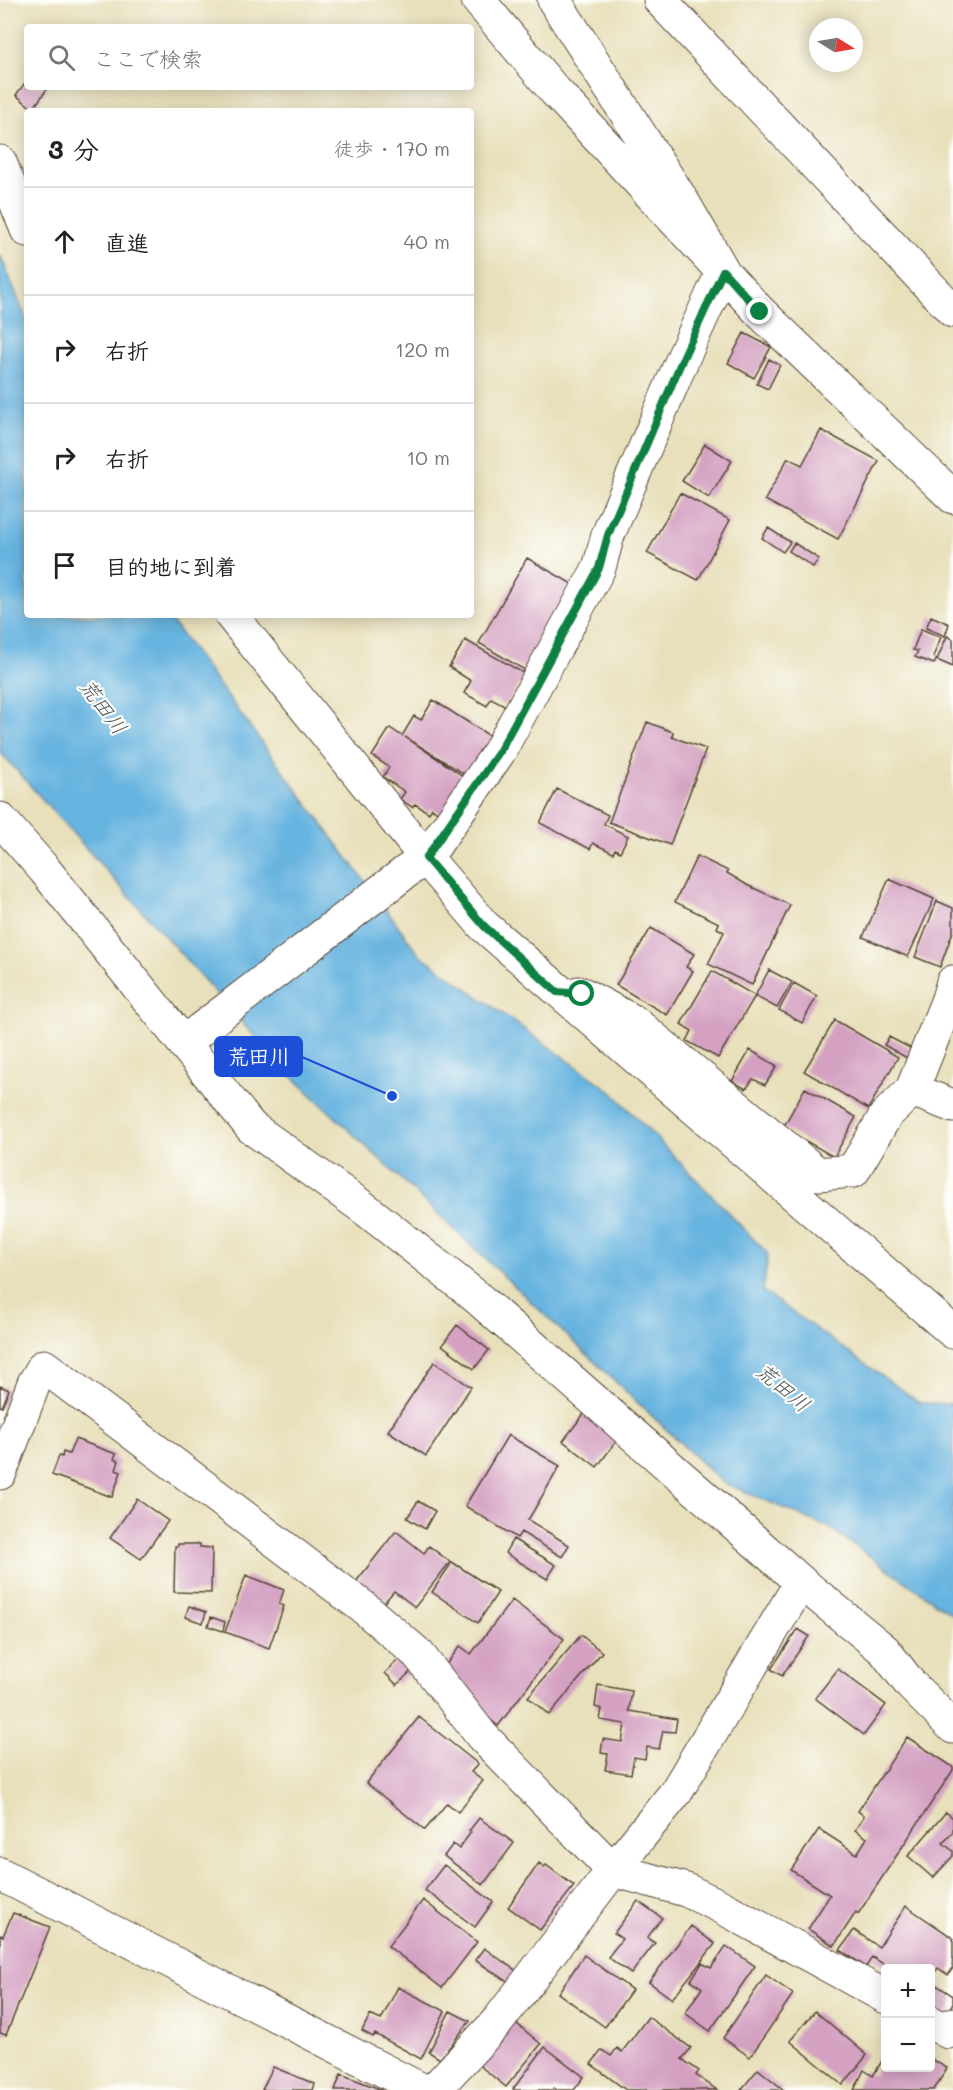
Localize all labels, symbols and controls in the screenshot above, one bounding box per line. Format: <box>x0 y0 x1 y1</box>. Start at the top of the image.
north arrow <box>809 18 863 72</box>
search box <box>24 24 474 90</box>
icon: search <box>45 41 78 74</box>
text: ここで検索 <box>93 44 203 73</box>
text: 3 分 <box>48 132 99 166</box>
text: 徒歩 · 170 m <box>334 135 450 161</box>
icon: ahead <box>48 225 81 258</box>
text: 直進 <box>105 228 149 257</box>
text: 40 m <box>404 228 450 254</box>
route end <box>746 298 772 324</box>
icon: right <box>48 333 81 366</box>
text: 右折 <box>105 336 149 365</box>
text: 120 m <box>395 336 450 362</box>
icon: right <box>48 441 81 474</box>
text: 右折 <box>105 444 149 473</box>
text: 10 m <box>406 444 450 470</box>
icon: arrive <box>48 549 81 582</box>
text: 目的地に到着 <box>105 552 237 581</box>
water label: 荒田川 <box>74 673 134 739</box>
route start <box>568 980 594 1006</box>
callout: 荒田川 <box>215 1037 302 1076</box>
text: 荒田川 <box>228 1042 291 1069</box>
water label: 荒田川 <box>751 1356 817 1417</box>
map controls <box>881 1964 935 2072</box>
button: + <box>881 1964 935 2018</box>
button: − <box>881 2018 935 2072</box>

